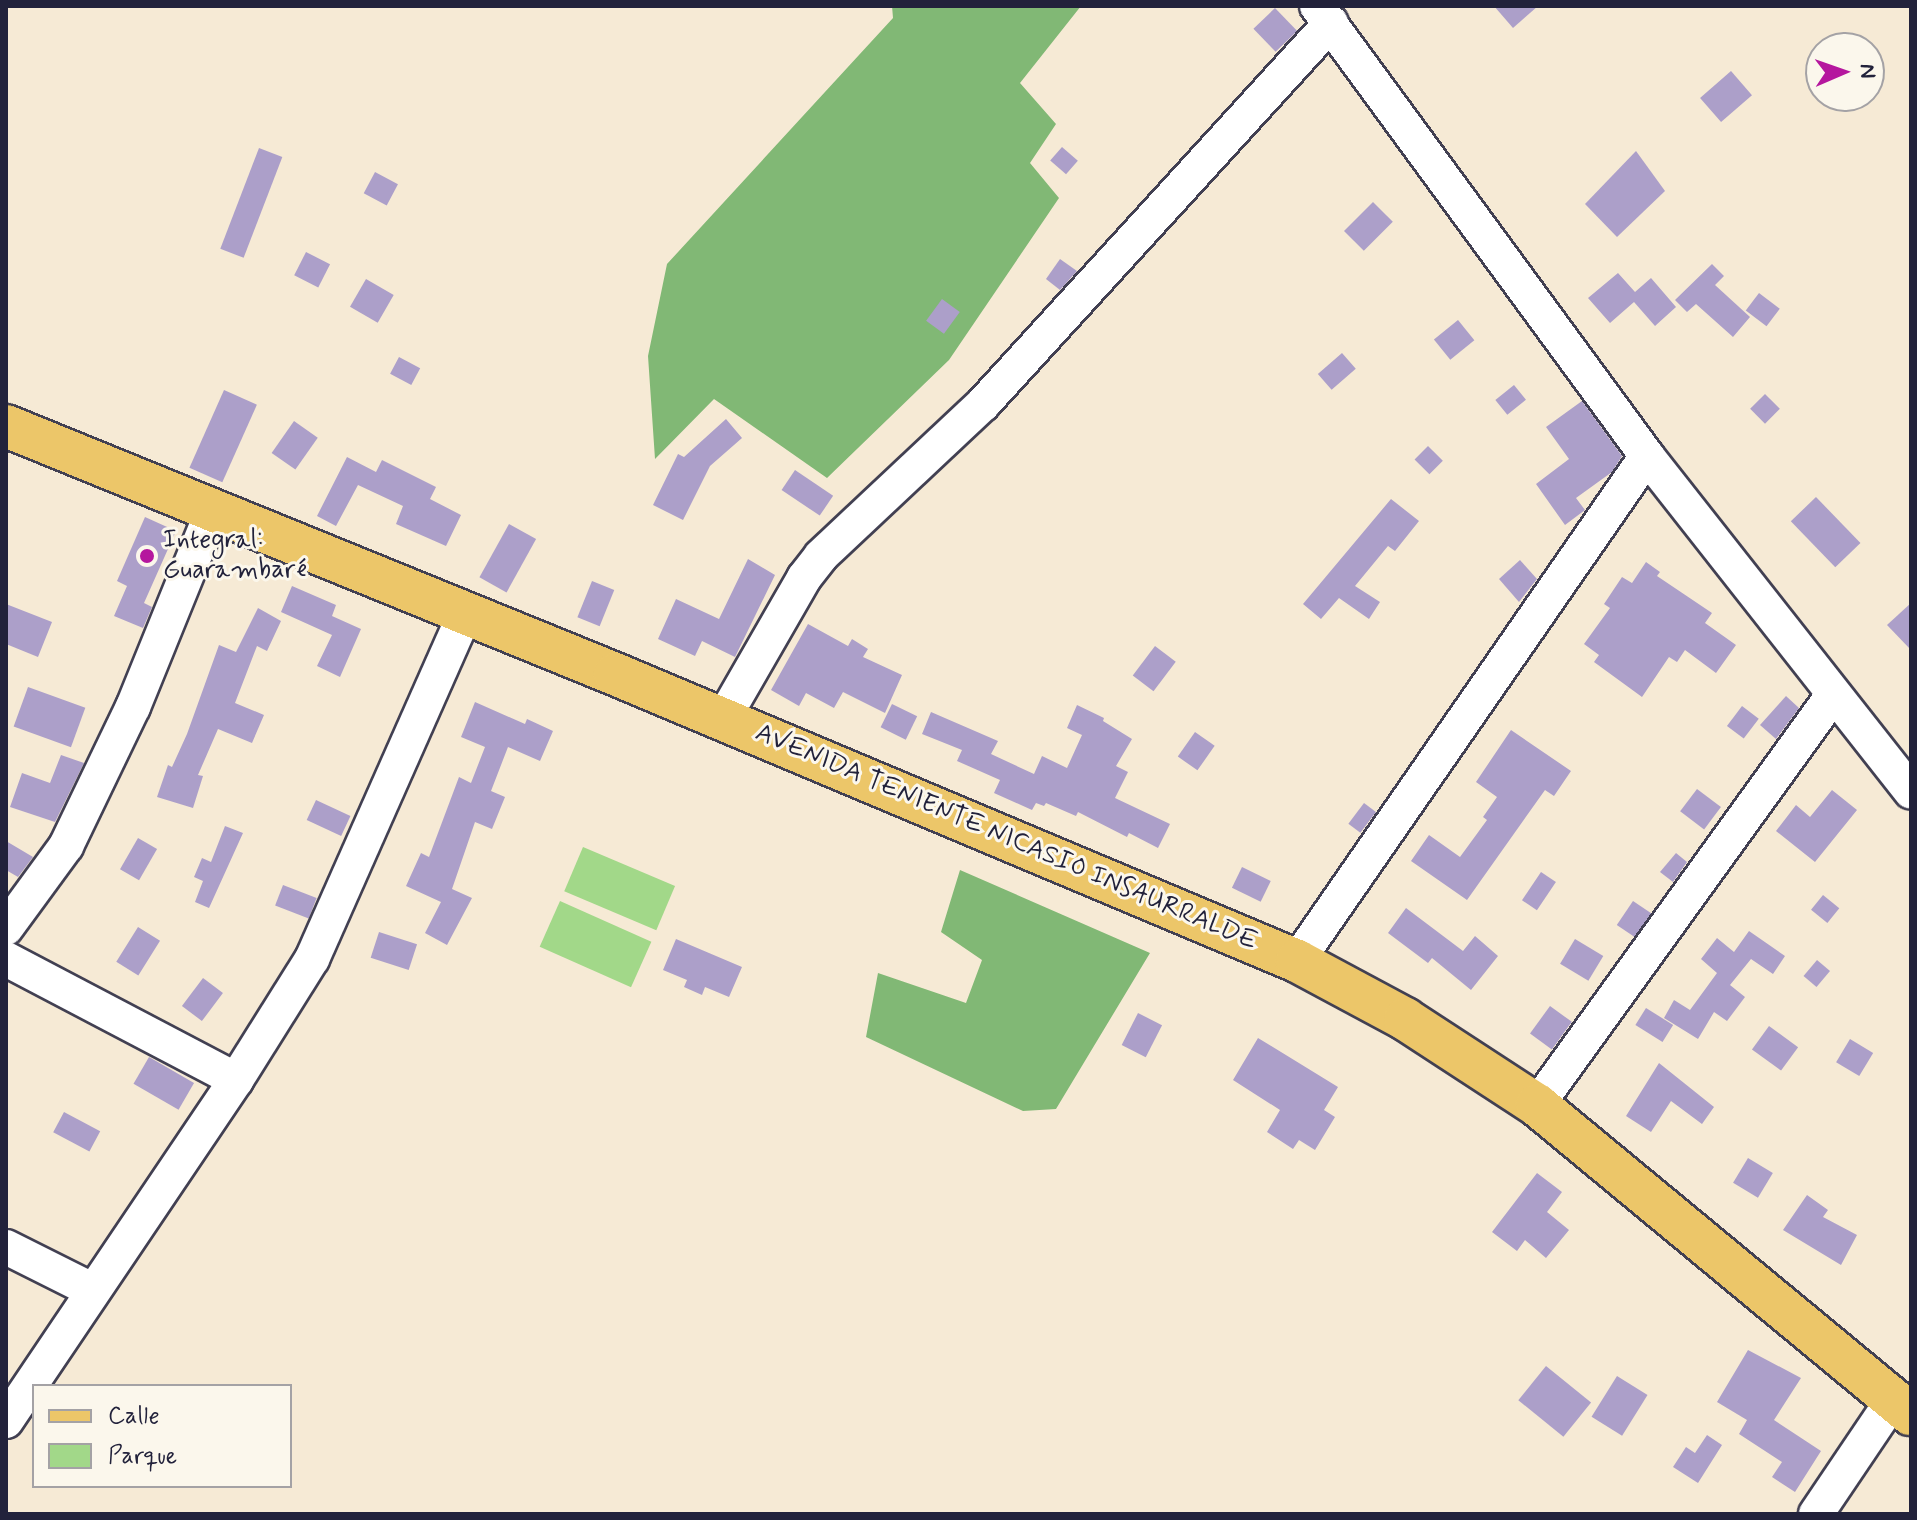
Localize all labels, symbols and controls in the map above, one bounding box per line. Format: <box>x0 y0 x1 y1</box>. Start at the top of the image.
north arrow <box>1805 32 1885 112</box>
text: N <box>1853 63 1881 79</box>
place label: Integral: Guarambaré <box>163 525 307 586</box>
marker: Integral: Guarambaré <box>138 547 156 565</box>
street label: AVENIDA TENIENTE NICASIO INSAURRALDE <box>754 719 1258 957</box>
legend <box>32 1384 292 1488</box>
text: Calle <box>108 1401 160 1432</box>
text: Parque <box>108 1441 177 1472</box>

